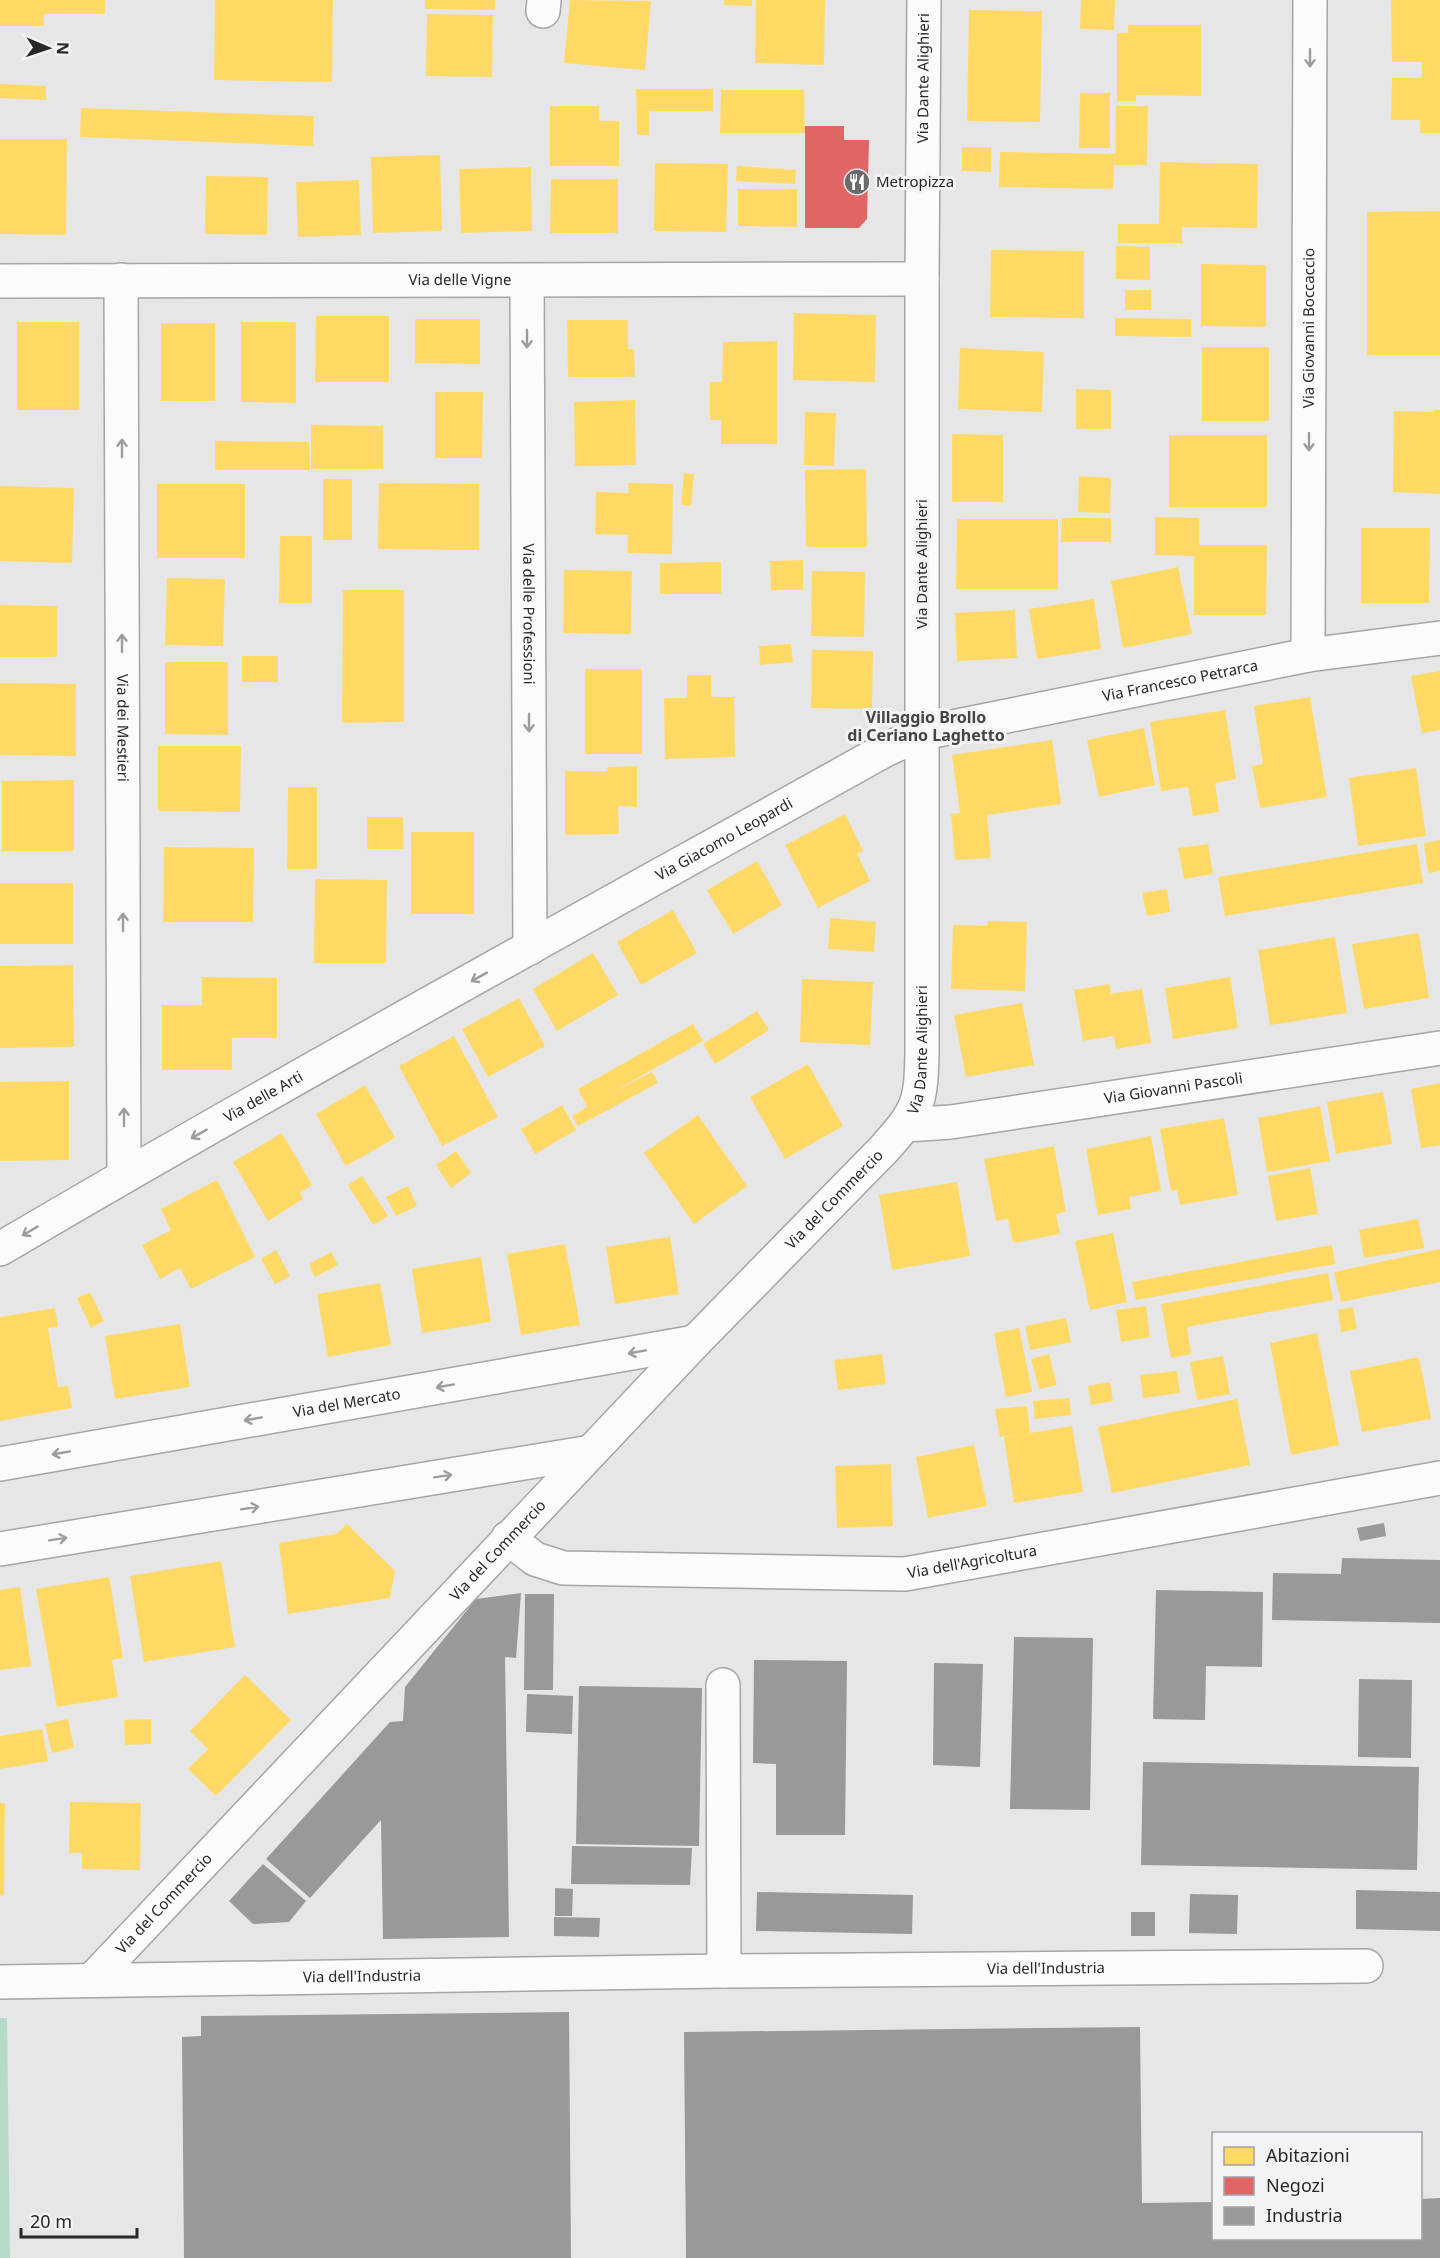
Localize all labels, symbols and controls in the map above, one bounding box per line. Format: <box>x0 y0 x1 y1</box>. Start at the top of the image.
street label: Via Dante Alighieri <box>912 13 933 143</box>
north arrow <box>18 18 78 78</box>
text: N <box>52 42 74 55</box>
one-way arrow <box>1304 48 1316 68</box>
restaurant icon: Metropizza <box>842 167 872 197</box>
place label: Metropizza <box>876 171 954 191</box>
street label: Via Giovanni Boccaccio <box>1298 248 1318 408</box>
street label: Via delle Vigne <box>409 269 511 289</box>
one-way arrow <box>521 329 533 349</box>
one-way arrow <box>1303 432 1315 452</box>
one-way arrow <box>116 439 128 459</box>
street label: Via Dante Alighieri <box>911 499 931 629</box>
street label: Via delle Professioni <box>519 543 540 685</box>
one-way arrow <box>116 634 128 654</box>
street label: Via Francesco Petrarca <box>1100 654 1260 705</box>
street label: Via dei Mestieri <box>113 674 134 782</box>
district label: Villaggio Brollo di Ceriano Laghetto <box>847 706 1005 746</box>
one-way arrow <box>523 713 535 733</box>
street label: Via Giacomo Leopardi <box>652 792 796 885</box>
one-way arrow <box>117 913 129 933</box>
one-way arrow <box>471 971 488 983</box>
street label: Via Dante Alighieri <box>902 985 931 1117</box>
street label: Via delle Arti <box>219 1066 306 1127</box>
street label: Via Giovanni Pascoli <box>1103 1067 1244 1108</box>
one-way arrow <box>118 1108 130 1128</box>
one-way arrow <box>190 1129 208 1140</box>
street label: Via del Commercio <box>780 1145 887 1253</box>
one-way arrow <box>22 1226 39 1238</box>
one-way arrow <box>628 1347 647 1358</box>
one-way arrow <box>436 1381 455 1392</box>
street label: Via del Mercato <box>291 1383 402 1421</box>
one-way arrow <box>244 1414 263 1425</box>
one-way arrow <box>51 1448 71 1459</box>
one-way arrow <box>432 1470 452 1481</box>
street label: Via del Commercio <box>445 1495 550 1605</box>
one-way arrow <box>240 1502 259 1513</box>
one-way arrow <box>47 1534 67 1545</box>
street label: Via dell'Agricoltura <box>906 1540 1038 1582</box>
street label: Via del Commercio <box>111 1848 216 1958</box>
street label: Via dell'Industria <box>987 1957 1105 1978</box>
street label: Via dell'Industria <box>303 1965 421 1986</box>
legend <box>1212 2132 1422 2240</box>
text: Abitazioni <box>1266 2143 1350 2167</box>
text: Negozi <box>1266 2173 1325 2197</box>
scale bar <box>21 2201 136 2239</box>
text: Industria <box>1266 2203 1343 2227</box>
text: 20 m <box>30 2209 72 2233</box>

